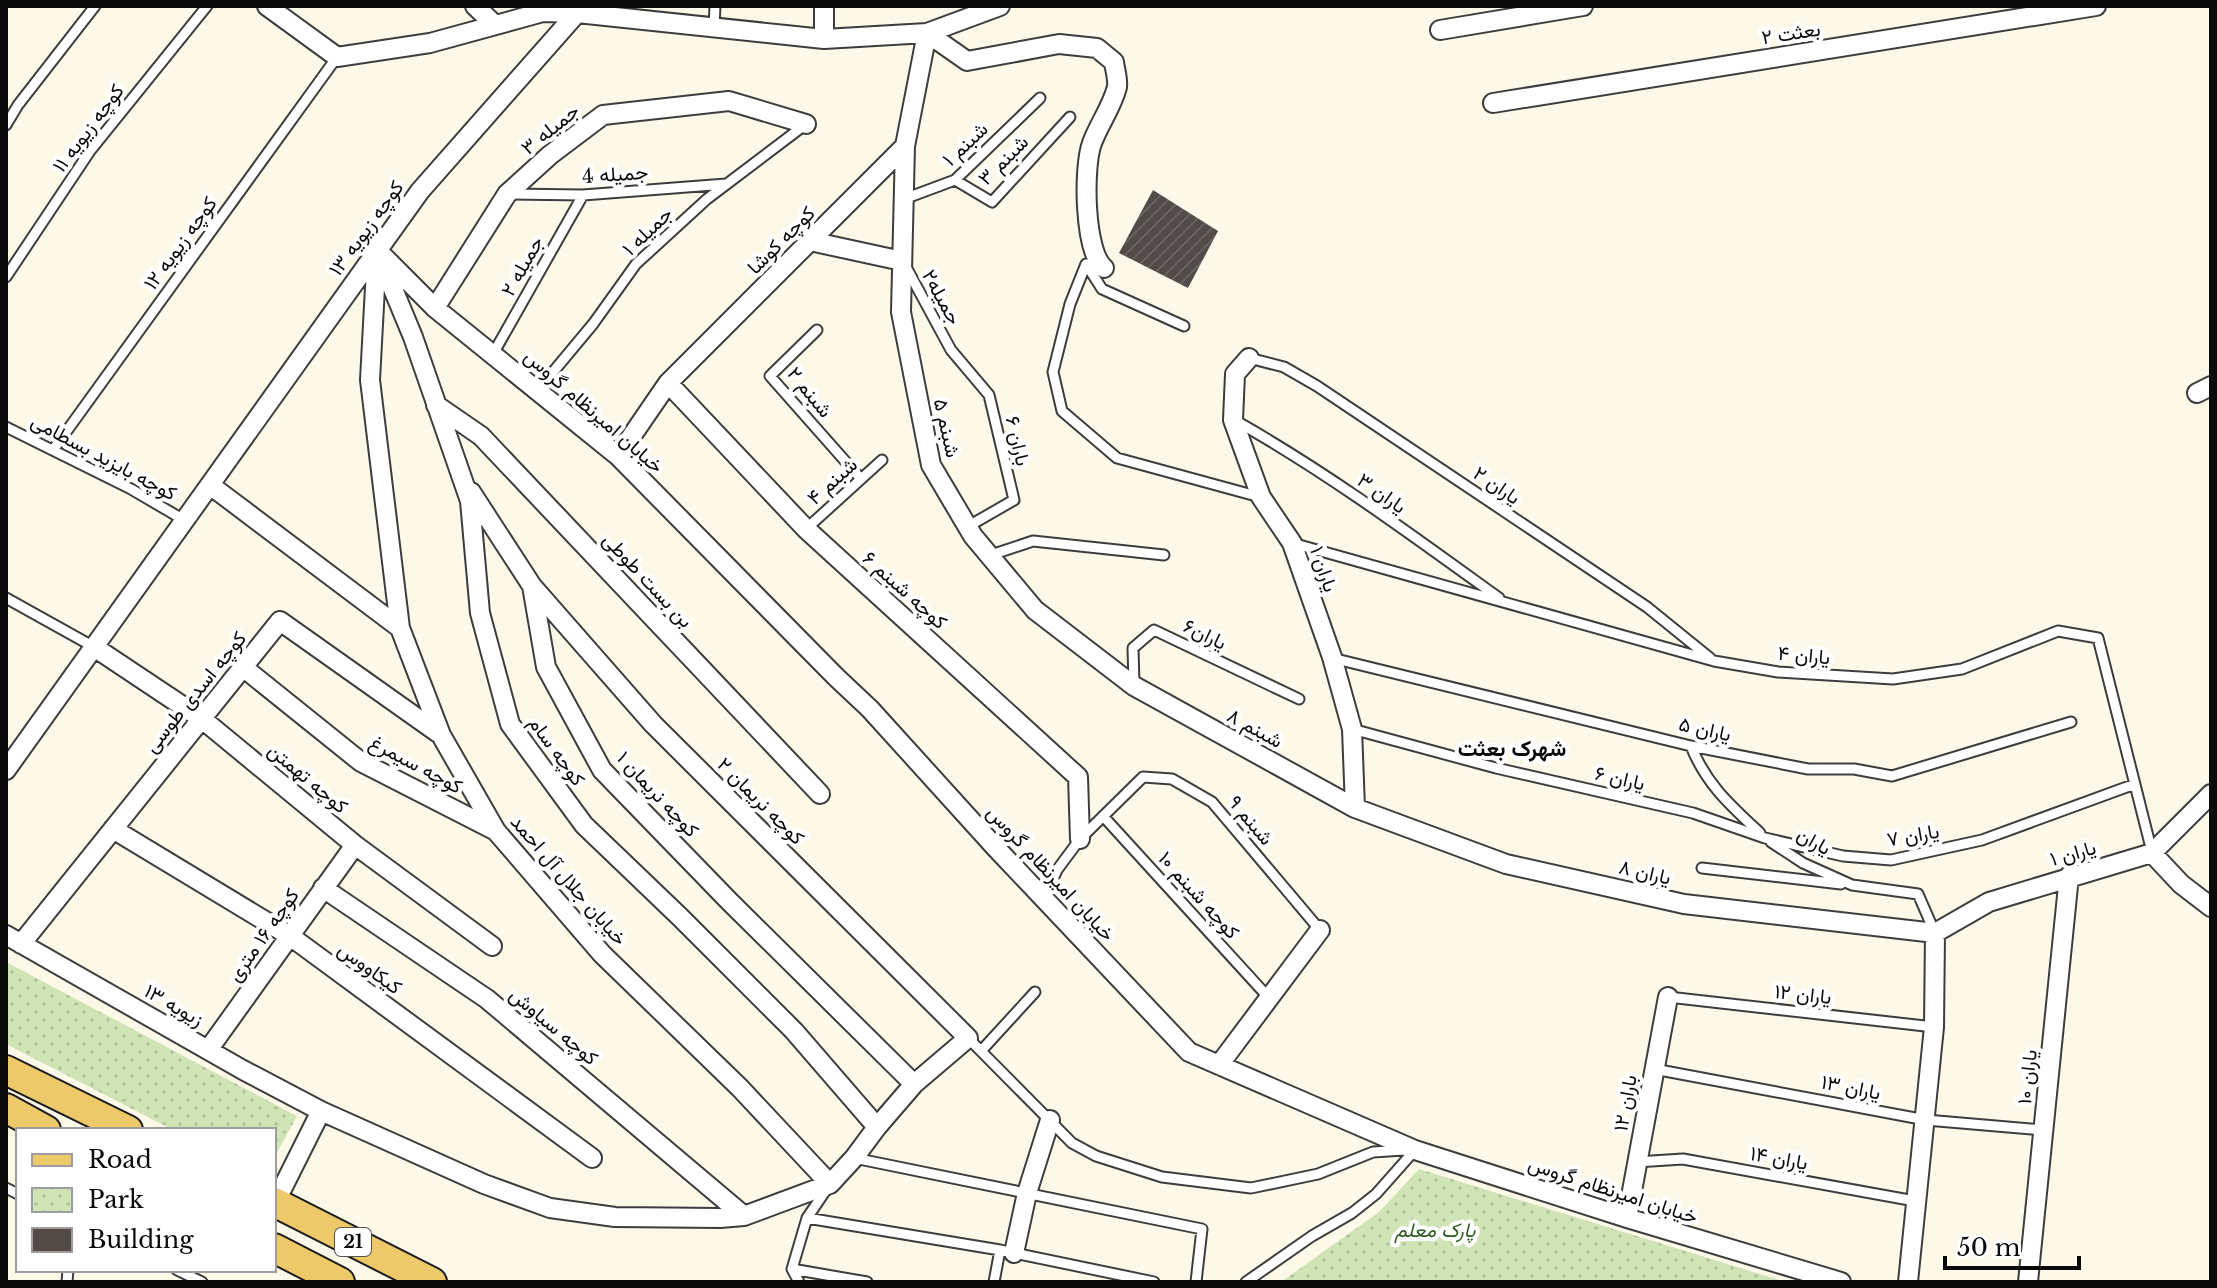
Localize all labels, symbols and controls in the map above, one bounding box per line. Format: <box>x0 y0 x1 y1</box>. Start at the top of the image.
street label: بعثت ۲ <box>1760 17 1822 49</box>
street label: کوچه زیویه ۱۱ <box>47 79 131 178</box>
street label: جمیله ۳ <box>516 98 584 160</box>
street label: شبنم ۱ <box>937 117 993 172</box>
street label: شبنم ۳ <box>973 130 1034 191</box>
street label: جمیله 4 <box>581 160 649 188</box>
street label: کوچه زیویه ۱۳ <box>323 176 410 281</box>
street label: کوچه زیویه ۱۲ <box>138 192 223 295</box>
street label: جمیله ۱ <box>617 201 677 261</box>
street label: کوچه کوشا <box>742 201 821 280</box>
street label: جمیله ۲ <box>496 232 548 300</box>
street label: جمیله۲ <box>917 265 967 329</box>
street label: خیابان امیرنظام گروس <box>519 344 669 479</box>
street label: شبنم ۲ <box>782 362 838 423</box>
street label: شبنم ۵ <box>928 396 965 460</box>
street label: کوچه بایزید بسطامی <box>26 409 181 507</box>
street label: باران ۶ <box>1000 414 1035 468</box>
street label: شبنم ۴ <box>802 452 863 510</box>
street label: یاران ۲ <box>1468 461 1525 510</box>
street label: یاران ۳ <box>1352 468 1411 519</box>
street label: بن بست طوطی <box>597 528 698 633</box>
street label: یاران ۱ <box>1304 543 1343 595</box>
street label: کوچه شبنم ۶ <box>857 546 952 636</box>
street label: یاران۶ <box>1179 613 1230 656</box>
street label: کوچه اسدی طوسی <box>139 627 253 759</box>
street label: یاران ۴ <box>1777 641 1831 670</box>
street label: شبنم ۸ <box>1223 703 1287 754</box>
street label: کوچه سام <box>522 712 590 792</box>
street label: یاران ۵ <box>1677 712 1733 747</box>
street label: کوچه سیمرغ <box>364 729 467 800</box>
district label: شهرک بعثت <box>1458 735 1566 762</box>
street label: کوچه تهمتن <box>262 738 353 820</box>
street label: کوچه نریمان ۱ <box>611 746 704 843</box>
street label: کوچه نریمان ۲ <box>711 752 810 851</box>
street label: یاران ۶ <box>1592 761 1647 796</box>
street label: شبنم ۹ <box>1223 790 1279 850</box>
street label: خیابان امیرنظام گروس <box>981 800 1120 947</box>
street label: خیابان جلال آل احمد <box>506 810 632 950</box>
street label: یاران ۷ <box>1885 819 1941 852</box>
street label: یاران <box>1792 822 1835 861</box>
street label: یاران ۱ <box>2047 835 2099 872</box>
street label: کوچه شبنم ۱۰ <box>1152 846 1245 945</box>
street label: یاران ۸ <box>1616 854 1673 891</box>
street label: کوچه ۱۶ متری <box>222 884 306 987</box>
street label: کیکاووس <box>333 937 407 1000</box>
street label: زیویه ۱۳ <box>140 979 208 1032</box>
street label: یاران ۱۲ <box>1773 979 1833 1010</box>
street label: کوچه سیاوش <box>504 982 603 1072</box>
street label: یاران ۱۰ <box>2012 1048 2043 1106</box>
street label: یاران ۱۳ <box>1819 1070 1883 1105</box>
street label: باران ۱۲ <box>1608 1073 1643 1133</box>
legend <box>16 1128 276 1272</box>
street label: یاران ۱۴ <box>1748 1141 1810 1176</box>
text: Road <box>88 1145 152 1174</box>
street label: خیابان امیرنظام گروس <box>1525 1151 1701 1230</box>
text: Park <box>88 1185 144 1214</box>
park label: پارک معلم <box>1394 1218 1476 1244</box>
scale bar <box>1945 1220 2079 1270</box>
text: Building <box>88 1225 194 1254</box>
road number: 21 <box>335 1228 371 1256</box>
text: 50 m <box>1957 1233 2021 1262</box>

